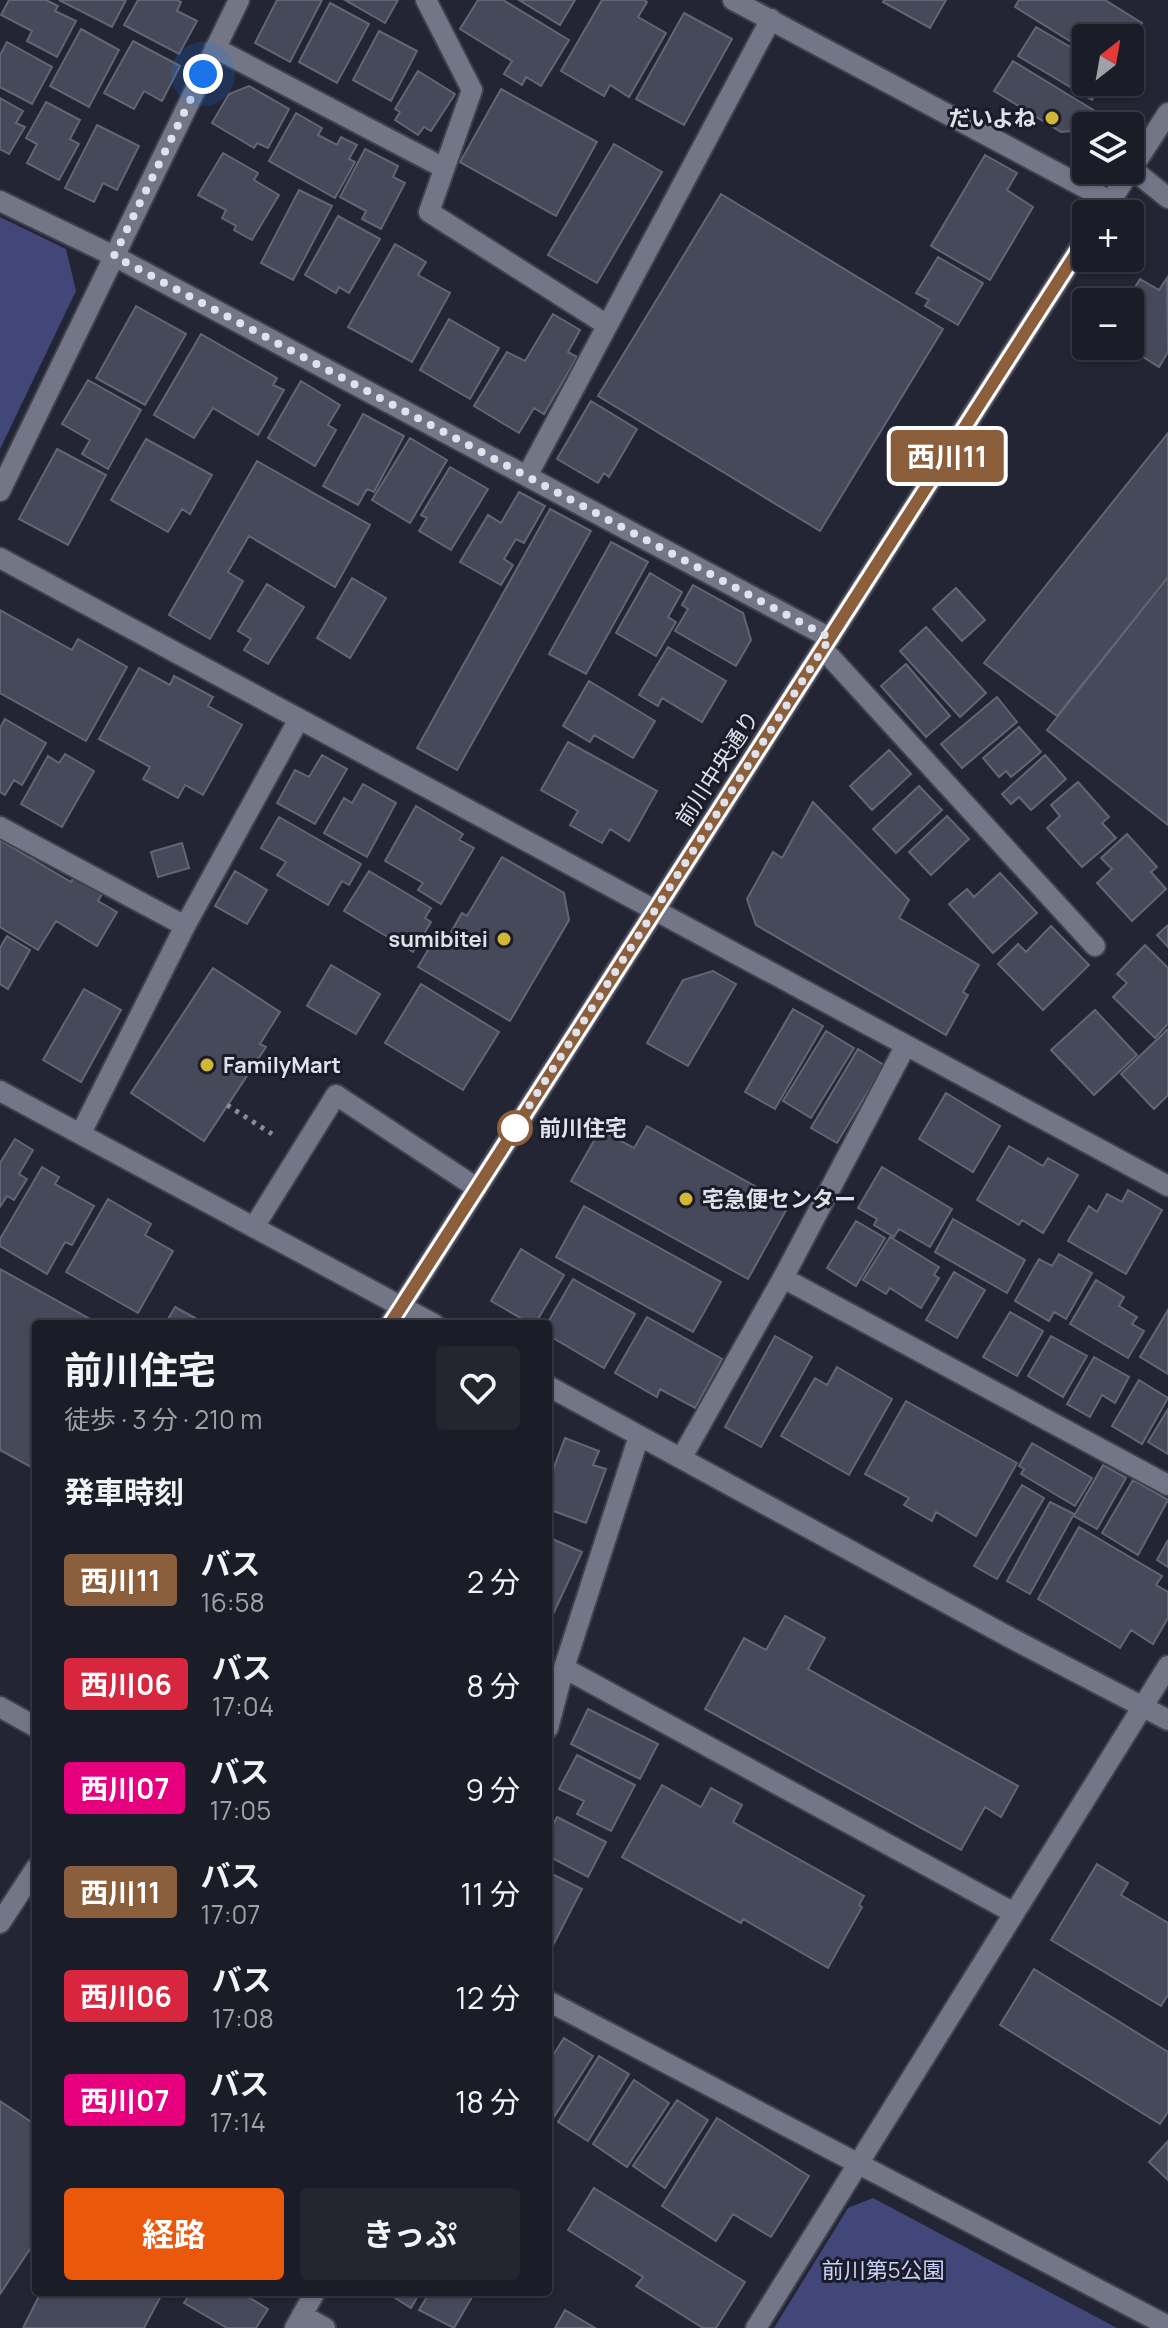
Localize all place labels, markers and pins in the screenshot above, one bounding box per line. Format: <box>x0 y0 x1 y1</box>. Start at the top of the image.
place label: だいよね <box>948 103 1036 133</box>
marker: だいよね <box>1043 109 1061 127</box>
place label: sumibitei <box>388 924 488 954</box>
marker: sumibitei <box>495 930 513 948</box>
place label: FamilyMart <box>223 1050 341 1080</box>
marker: FamilyMart <box>198 1056 216 1074</box>
marker: 前川住宅 <box>498 1111 532 1145</box>
place label: 前川住宅 <box>539 1113 627 1143</box>
place label: 宅急便センター <box>702 1184 856 1214</box>
marker: 宅急便センター <box>677 1190 695 1208</box>

